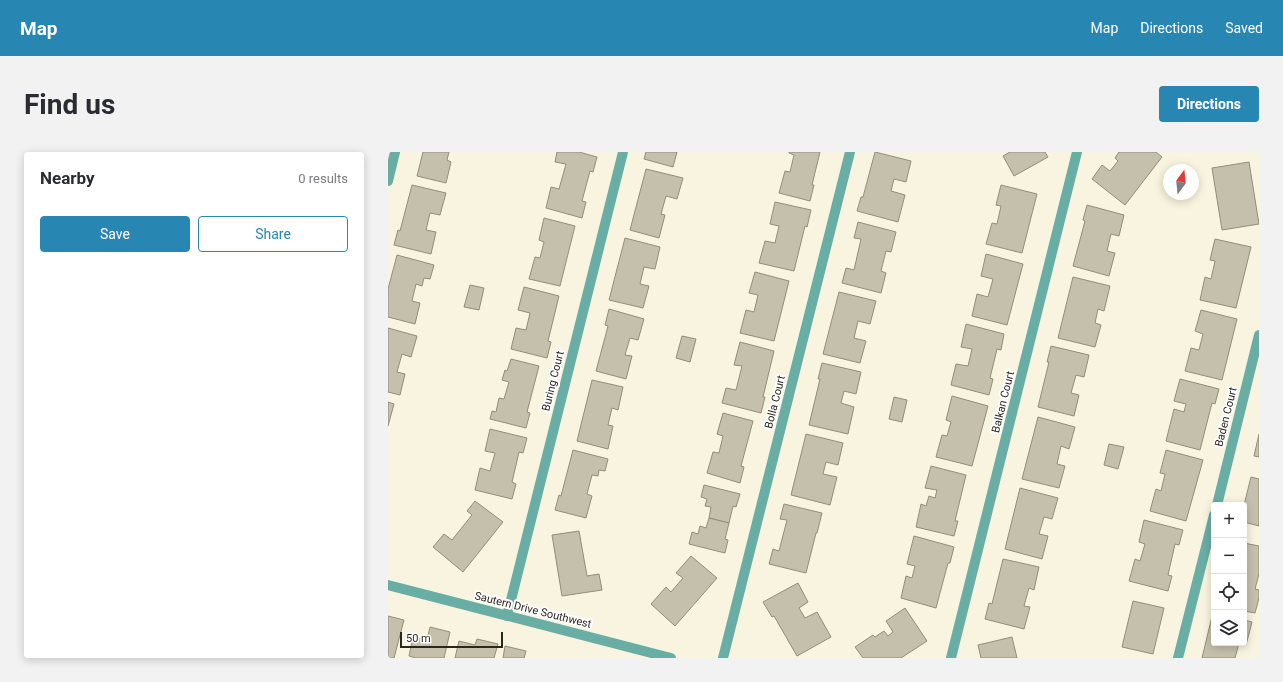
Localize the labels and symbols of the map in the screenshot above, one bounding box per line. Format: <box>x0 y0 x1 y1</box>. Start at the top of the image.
north arrow <box>1163 164 1199 200</box>
street label: Buring Court <box>539 349 567 412</box>
street label: Balkan Court <box>989 369 1017 434</box>
street label: Bolla Court <box>762 374 788 430</box>
street label: Baden Court <box>1212 386 1240 448</box>
street label: Sautern Drive Southwest <box>473 589 593 631</box>
scale bar <box>400 630 503 649</box>

